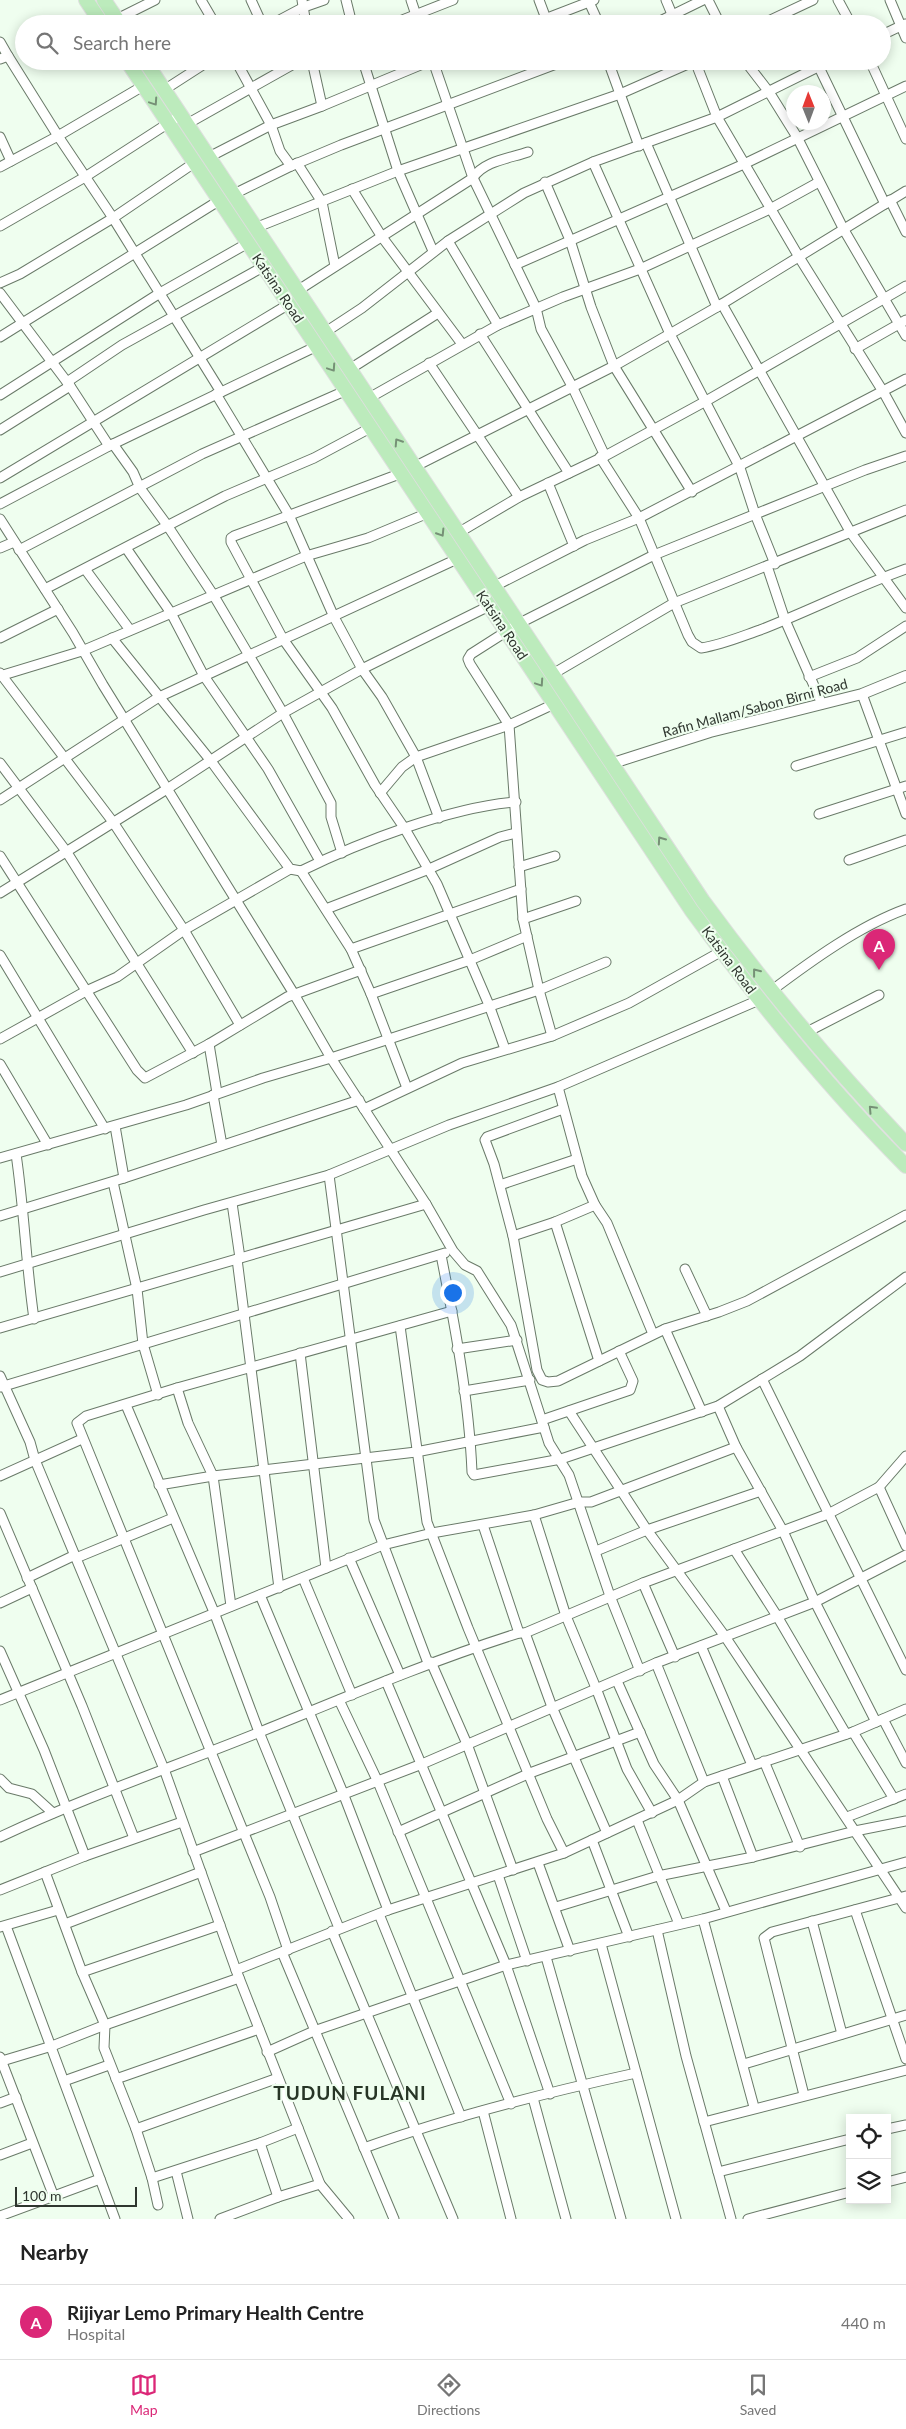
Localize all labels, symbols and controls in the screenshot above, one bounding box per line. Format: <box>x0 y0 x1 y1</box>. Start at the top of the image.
search box <box>15 15 891 70</box>
icon: search <box>33 29 61 57</box>
text: Search here <box>73 31 171 54</box>
north arrow <box>786 85 831 130</box>
one-way arrow <box>148 96 157 106</box>
street label: Katsina Road <box>249 250 308 326</box>
one-way arrow <box>326 362 335 372</box>
one-way arrow <box>394 438 404 447</box>
one-way arrow <box>434 527 444 536</box>
street label: Katsina Road <box>473 587 532 663</box>
street label: Rafin Mallam/Sabon Birni Road <box>660 675 849 740</box>
one-way arrow <box>534 677 543 687</box>
one-way arrow <box>658 836 667 846</box>
street label: Katsina Road <box>699 923 760 997</box>
pin: A <box>863 929 895 970</box>
one-way arrow <box>753 969 761 978</box>
one-way arrow <box>869 1105 878 1114</box>
your location <box>440 1280 466 1306</box>
district label: TUDUN FULANI <box>273 2081 427 2104</box>
map controls <box>846 2114 891 2204</box>
button: locate <box>846 2114 891 2159</box>
button: layers <box>846 2159 891 2204</box>
scale bar <box>15 2184 138 2207</box>
text: 100 m <box>22 2187 61 2204</box>
text: Nearby <box>20 2239 88 2264</box>
text: Rijiyar Lemo Primary Health Centre <box>67 2301 364 2324</box>
text: A <box>30 2313 42 2332</box>
text: 440 m <box>841 2313 886 2332</box>
text: Hospital <box>67 2324 125 2343</box>
tab: Map <box>130 2371 158 2418</box>
tab: Directions <box>417 2371 480 2418</box>
tab: Saved <box>740 2371 776 2418</box>

